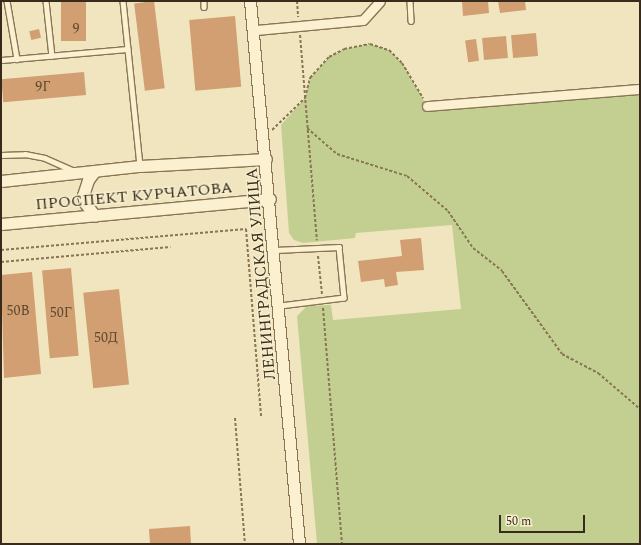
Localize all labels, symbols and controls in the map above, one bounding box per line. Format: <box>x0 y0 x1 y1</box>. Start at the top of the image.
house number: 9 <box>73 21 79 37</box>
house number: 9Г <box>35 79 51 95</box>
street label: ЛЕНИНГРАДСКАЯ УЛИЦА <box>242 167 280 381</box>
street label: ПРОСПЕКТ КУРЧАТОВА <box>35 178 233 214</box>
house number: 50В <box>6 303 30 319</box>
house number: 50Г <box>50 305 72 321</box>
house number: 50Д <box>94 330 118 346</box>
scale bar <box>501 507 587 533</box>
text: 50 m <box>506 512 531 531</box>

